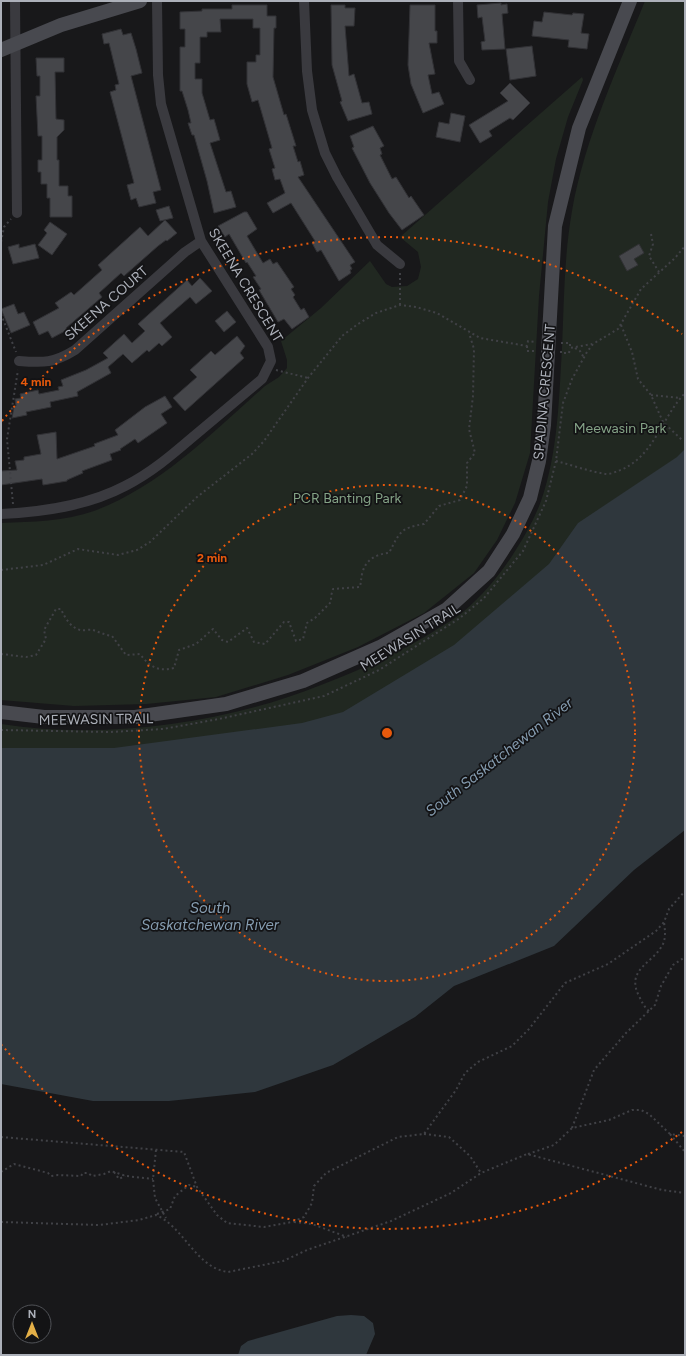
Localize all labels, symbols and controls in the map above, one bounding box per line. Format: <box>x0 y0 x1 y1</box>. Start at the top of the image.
street label: SKEENA CRESCENT <box>205 225 287 346</box>
street label: SKEENA COURT <box>61 262 152 344</box>
street label: SPADINA CRESCENT <box>530 323 559 461</box>
text: 4 min <box>21 375 52 389</box>
park label: Meewasin Park <box>574 420 666 437</box>
park label: PCR Banting Park <box>293 490 401 507</box>
text: 2 min <box>197 551 227 565</box>
street label: MEEWASIN TRAIL <box>357 599 464 675</box>
water label: South Saskatchewan River <box>422 693 577 820</box>
street label: MEEWASIN TRAIL <box>39 710 154 729</box>
centre of rings <box>380 726 394 740</box>
water label: South Saskatchewan River <box>141 899 280 934</box>
north arrow <box>12 1304 52 1344</box>
text: N <box>28 1308 36 1321</box>

